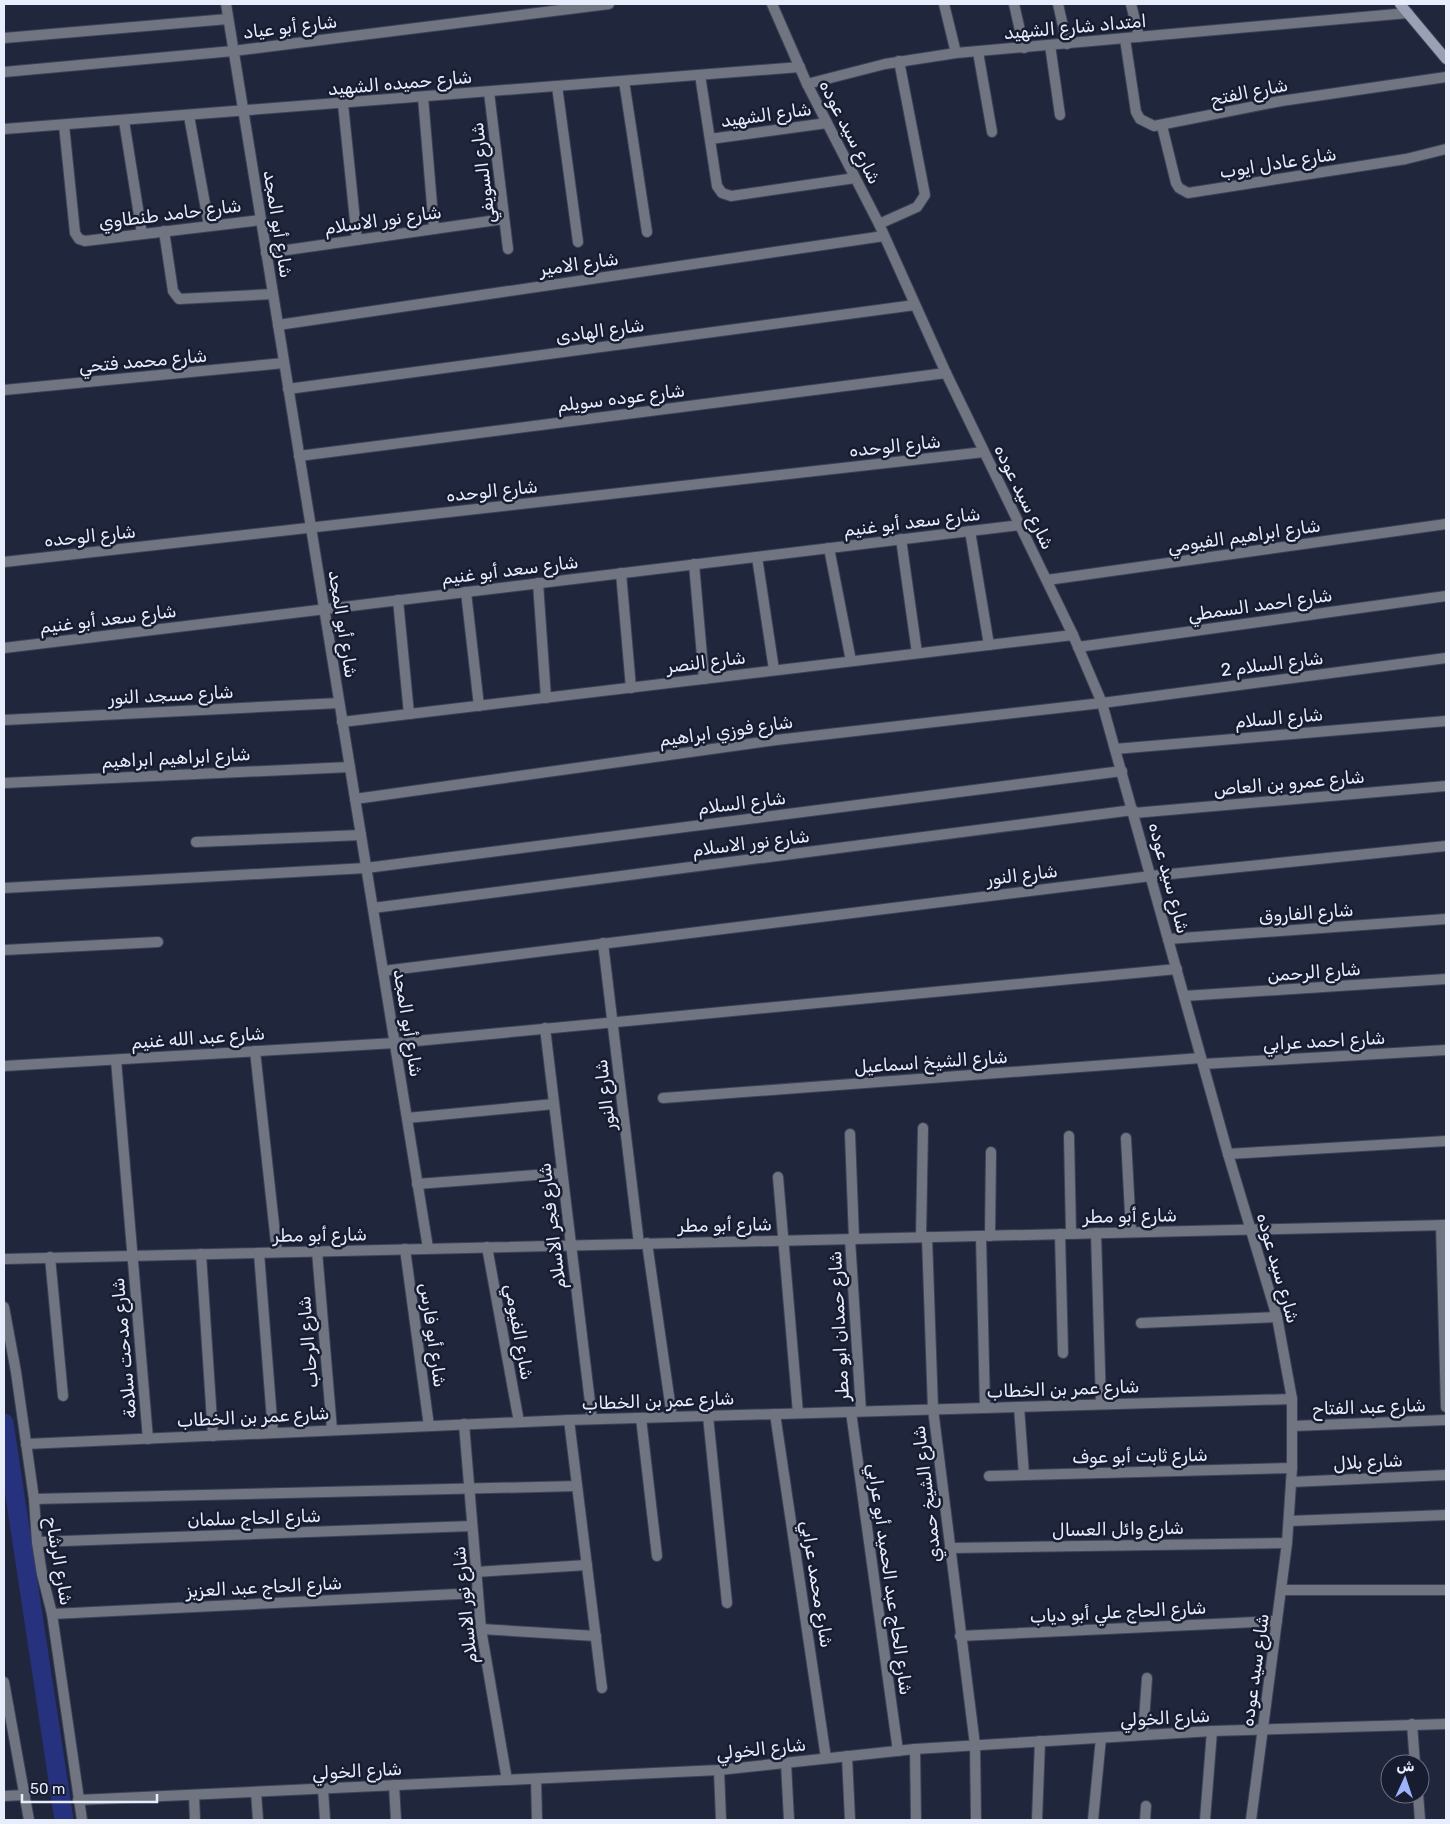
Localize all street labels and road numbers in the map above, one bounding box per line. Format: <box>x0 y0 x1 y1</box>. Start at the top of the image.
street label: شارع أبو عياد <box>242 10 338 45</box>
street label: امتداد شارع الشهيد <box>1003 10 1147 45</box>
street label: شارع حميده الشهيد <box>327 66 473 101</box>
street label: شارع الفتح <box>1208 74 1290 112</box>
street label: شارع سيد عوده <box>813 76 886 188</box>
street label: شارع الشهيد <box>719 98 813 133</box>
street label: شارع السويفي <box>466 121 502 225</box>
street label: شارع عادل ايوب <box>1218 143 1338 184</box>
street label: شارع أبو المجد <box>258 168 297 280</box>
street label: شارع حامد طنطاوي <box>97 194 243 235</box>
street label: شارع نور الاسلام <box>323 201 443 240</box>
street label: شارع الامير <box>537 248 620 282</box>
street label: شارع الهادى <box>554 314 646 349</box>
street label: شارع محمد فتحي <box>78 344 208 380</box>
street label: شارع عوده سويلم <box>556 379 686 418</box>
street label: شارع الوحده <box>848 430 942 463</box>
street label: شارع سيد عوده <box>988 441 1059 553</box>
street label: شارع الوحده <box>445 475 539 508</box>
street label: شارع سعد أبو غنيم <box>842 503 982 542</box>
street label: شارع ابراهيم الفيومي <box>1166 514 1322 560</box>
street label: شارع الوحده <box>43 520 137 553</box>
street label: شارع سعد أبو غنيم <box>440 551 580 590</box>
street label: شارع أبو المجد <box>323 568 362 680</box>
street label: شارع احمد السمطي <box>1186 584 1334 628</box>
street label: شارع سعد أبو غنيم <box>38 600 178 639</box>
street label: شارع النصر <box>664 646 747 679</box>
street label: شارع السلام 2 <box>1219 647 1325 682</box>
street label: شارع مسجد النور <box>107 681 234 710</box>
street label: شارع السلام <box>1234 703 1324 734</box>
street label: شارع فوزي ابراهيم <box>658 711 795 752</box>
street label: شارع ابراهيم ابراهيم <box>101 743 251 774</box>
street label: شارع عمرو بن العاص <box>1212 765 1366 802</box>
street label: شارع السلام <box>697 787 787 820</box>
street label: شارع سيد عوده <box>1143 820 1194 936</box>
street label: شارع نور الاسلام <box>691 825 811 862</box>
street label: شارع النور <box>984 860 1059 891</box>
street label: شارع الفاروق <box>1258 899 1354 928</box>
street label: شارع الرحمن <box>1267 958 1362 987</box>
street label: شارع أبو المجد <box>388 967 427 1079</box>
street label: شارع عبد الله غنيم <box>130 1022 266 1055</box>
street label: شارع احمد عرابي <box>1262 1027 1386 1057</box>
street label: شارع الشيخ اسماعيل <box>853 1046 1009 1080</box>
street label: شارع النور <box>590 1058 621 1133</box>
street label: شارع فجر الاسلام <box>533 1161 572 1290</box>
street label: شارع أبو مطر <box>1082 1204 1177 1229</box>
street label: شارع سيد عوده <box>1251 1210 1304 1326</box>
street label: شارع أبو مطر <box>677 1213 772 1238</box>
street label: شارع أبو مطر <box>272 1223 367 1248</box>
street label: شارع حمدان ابو مطر <box>824 1250 855 1403</box>
street label: شارع مدحت سلامة <box>107 1277 142 1419</box>
street label: شارع أبو فارس <box>414 1281 451 1389</box>
street label: شارع الفيومي <box>498 1282 538 1382</box>
street label: شارع الرحاب <box>293 1295 324 1389</box>
street label: شارع عمر بن الخطاب <box>986 1375 1140 1404</box>
street label: شارع عمر بن الخطاب <box>581 1387 735 1416</box>
street label: شارع عبد الفتاح <box>1312 1394 1426 1421</box>
street label: شارع عمر بن الخطاب <box>176 1402 330 1433</box>
street label: شارع الشيخ حمدي <box>908 1424 948 1564</box>
street label: شارع ثابت أبو عوف <box>1072 1444 1208 1469</box>
street label: شارع بلال <box>1333 1449 1403 1476</box>
street label: شارع الحاج عبد الحميد أبو عرابي <box>861 1462 917 1697</box>
street label: شارع الحاج سلمان <box>187 1505 321 1532</box>
street label: شارع الرشاح <box>39 1515 78 1607</box>
street label: شارع وائل العسال <box>1052 1517 1184 1542</box>
street label: شارع محمد عرابي <box>794 1519 838 1649</box>
street label: شارع نور الاسلام <box>448 1545 483 1665</box>
street label: شارع الحاج عبد العزيز <box>184 1572 343 1603</box>
street label: شارع الحاج علي أبو دياب <box>1029 1596 1207 1630</box>
street label: شارع سيد عوده <box>1236 1612 1275 1728</box>
street label: شارع الخولي <box>1119 1705 1211 1733</box>
street label: شارع الخولي <box>715 1733 807 1767</box>
street label: شارع الخولي <box>311 1758 403 1786</box>

